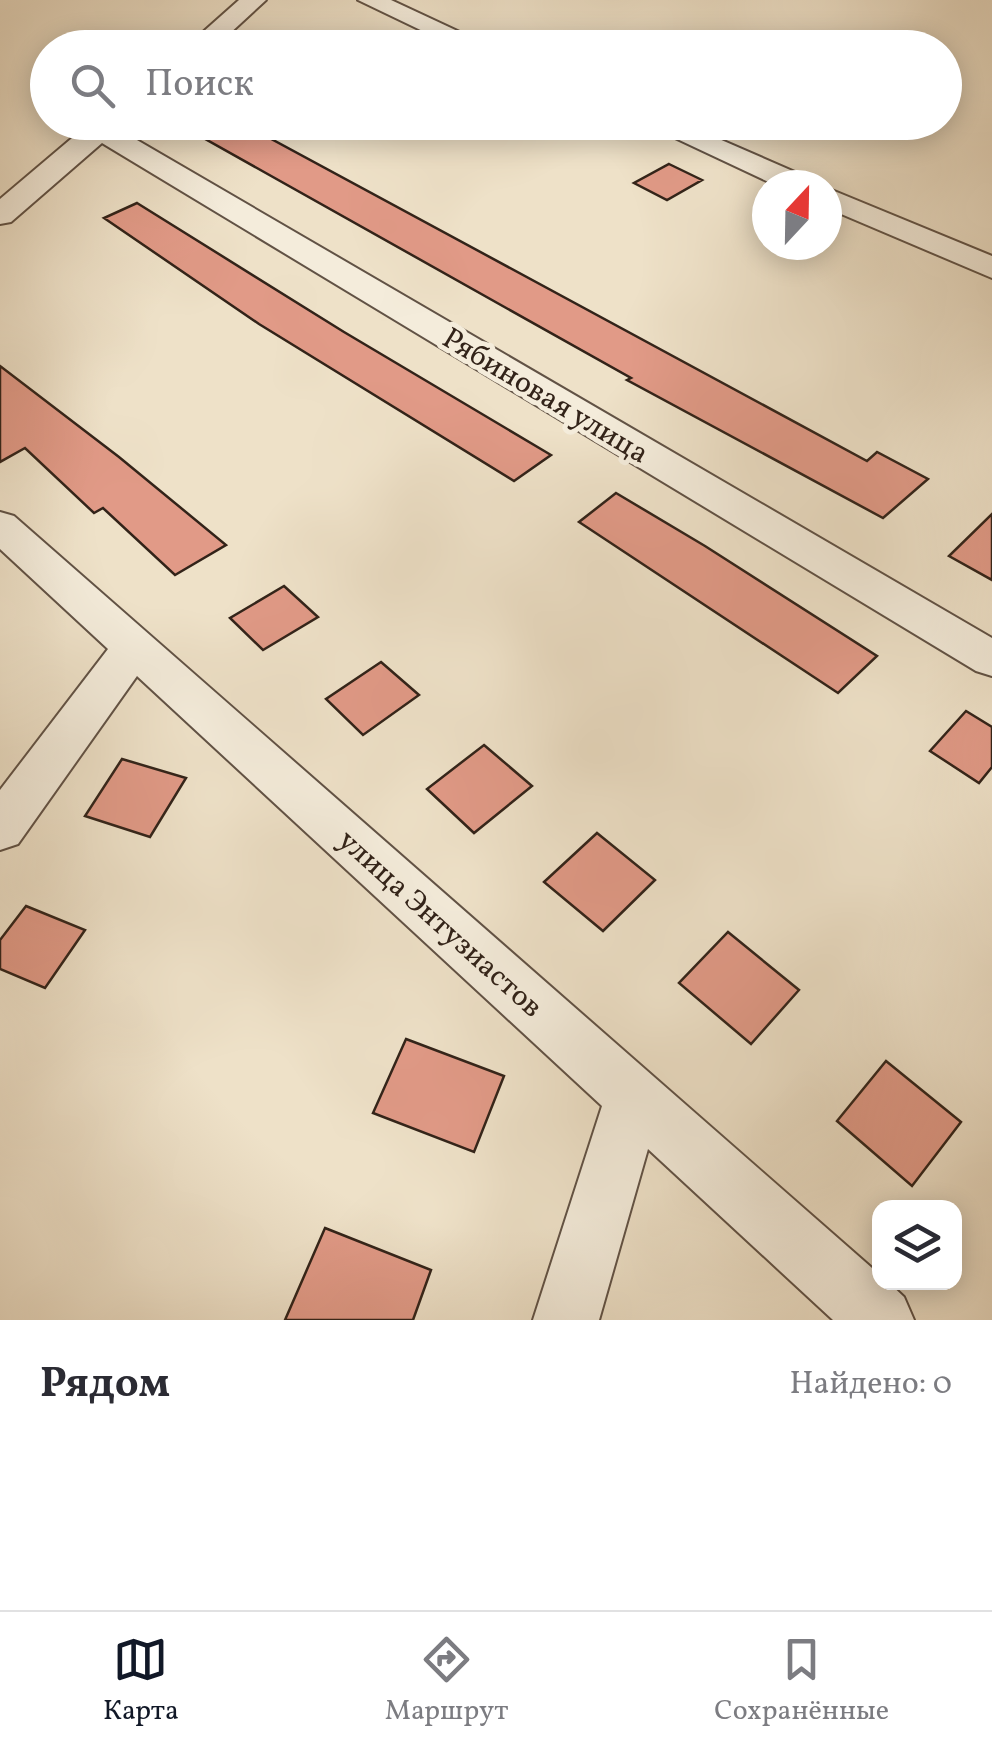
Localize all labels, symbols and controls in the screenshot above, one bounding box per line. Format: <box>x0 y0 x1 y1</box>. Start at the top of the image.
search box <box>30 30 962 140</box>
icon: search <box>65 58 120 113</box>
text: Поиск <box>145 59 254 112</box>
north arrow <box>752 170 842 260</box>
street label: Рябиновая улица <box>434 318 656 475</box>
street label: улица Энтузиастов <box>328 821 552 1028</box>
map controls <box>872 1200 962 1290</box>
button: layers <box>872 1200 962 1290</box>
text: Рядом <box>40 1356 170 1415</box>
text: Найдено: 0 <box>790 1363 952 1407</box>
tab: Карта <box>103 1632 179 1731</box>
tab: Маршрут <box>385 1632 508 1731</box>
tab: Сохранённые <box>714 1632 889 1731</box>

